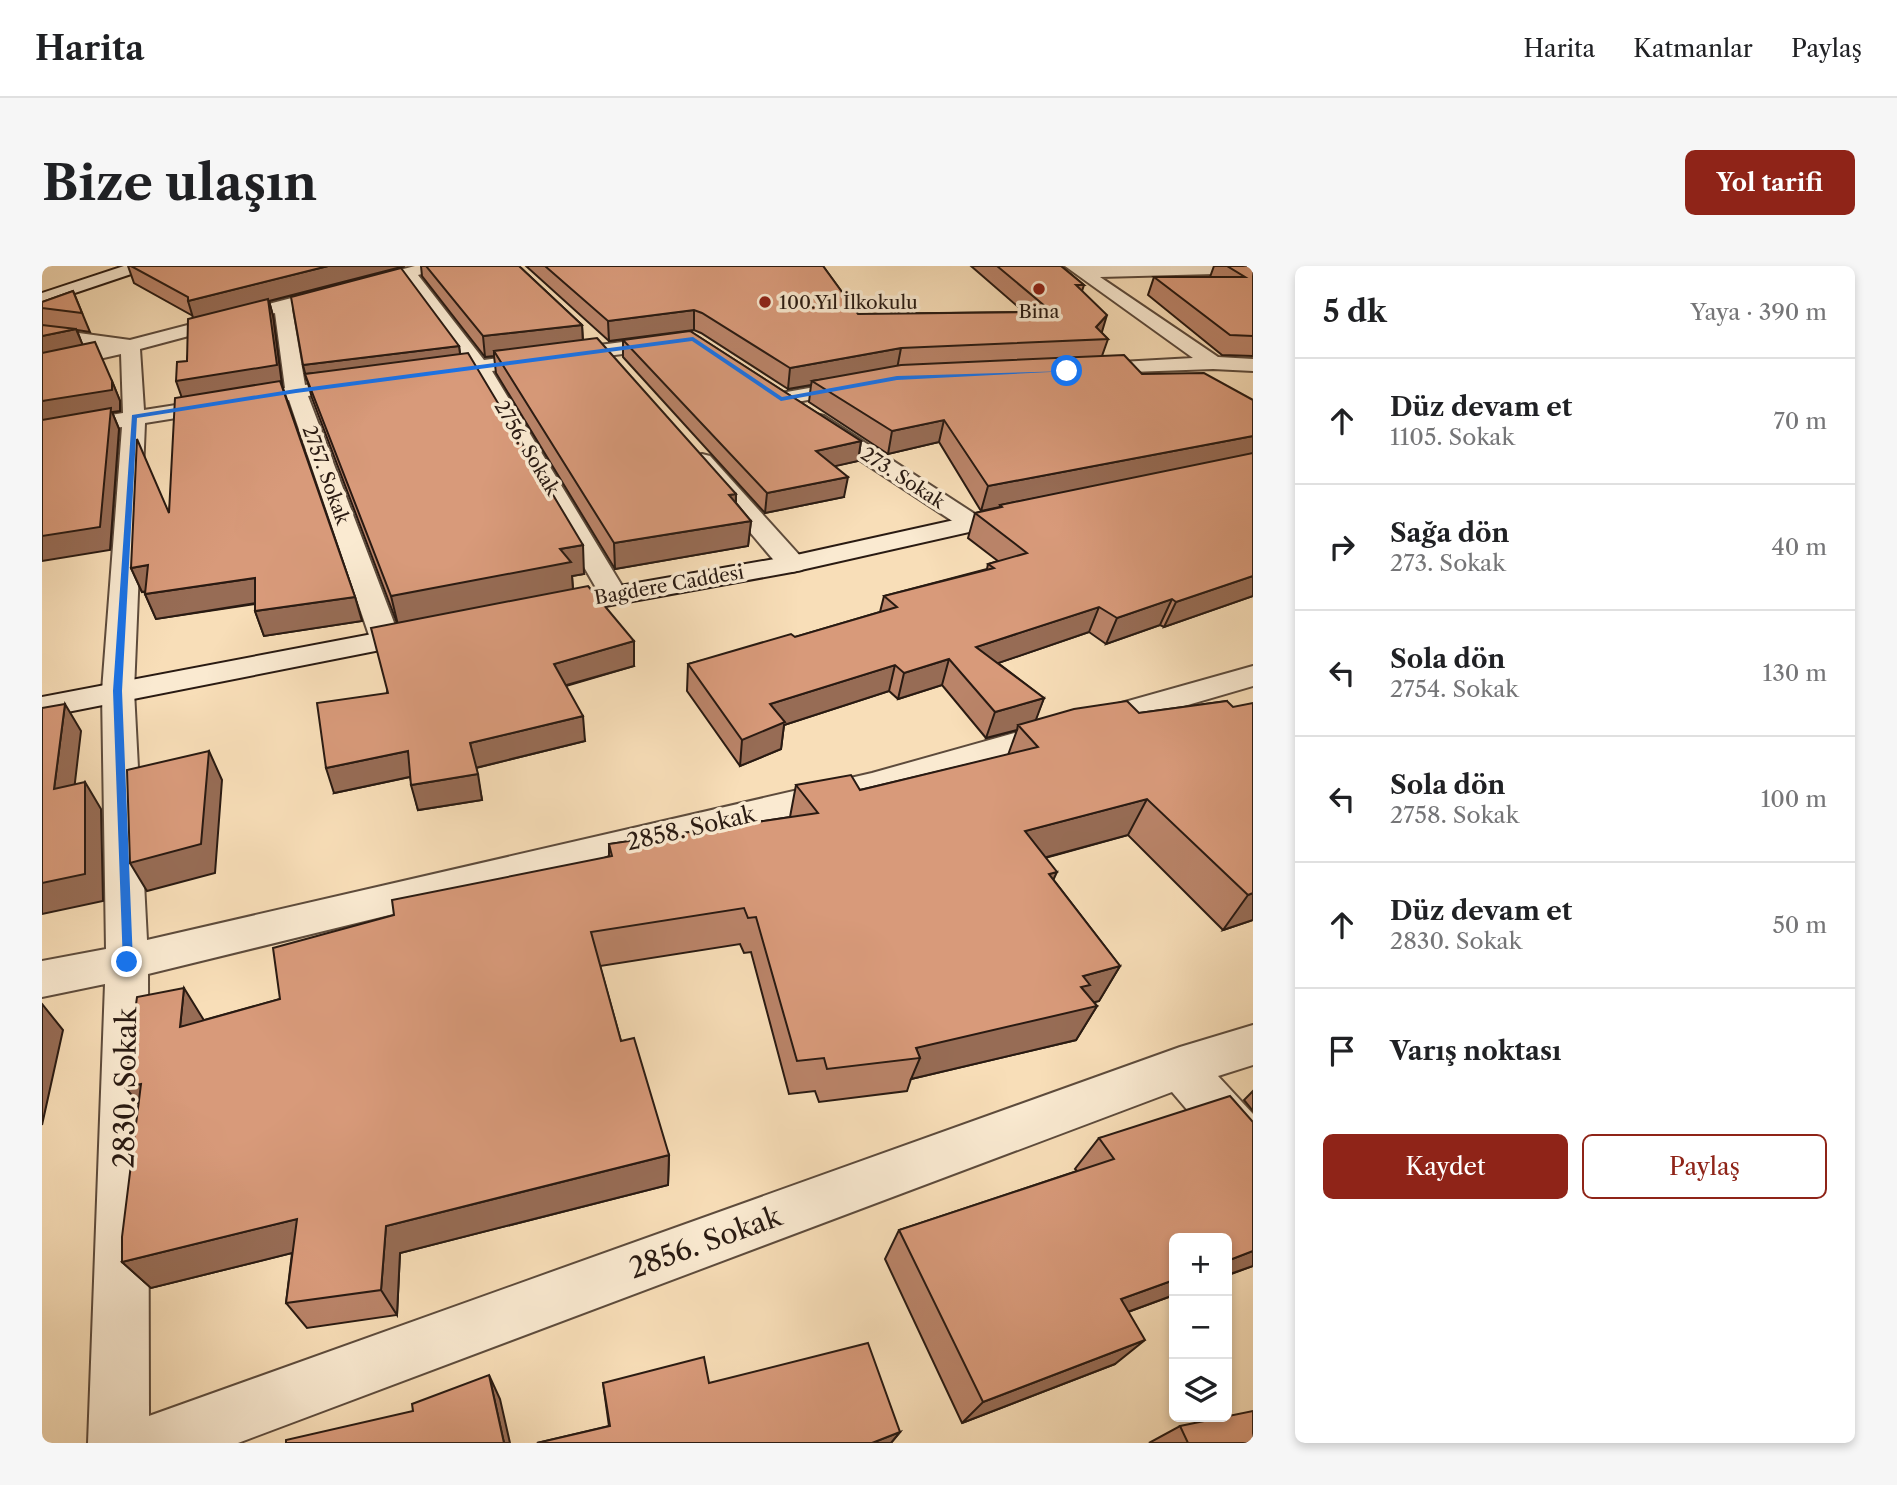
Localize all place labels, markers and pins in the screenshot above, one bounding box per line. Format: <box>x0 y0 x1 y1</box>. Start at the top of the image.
marker: Bina <box>1031 281 1047 297</box>
place label: 100.Yıl İlkokulu <box>779 291 918 314</box>
marker: 100.Yıl İlkokulu <box>757 294 773 310</box>
place label: Bina <box>1019 300 1059 323</box>

